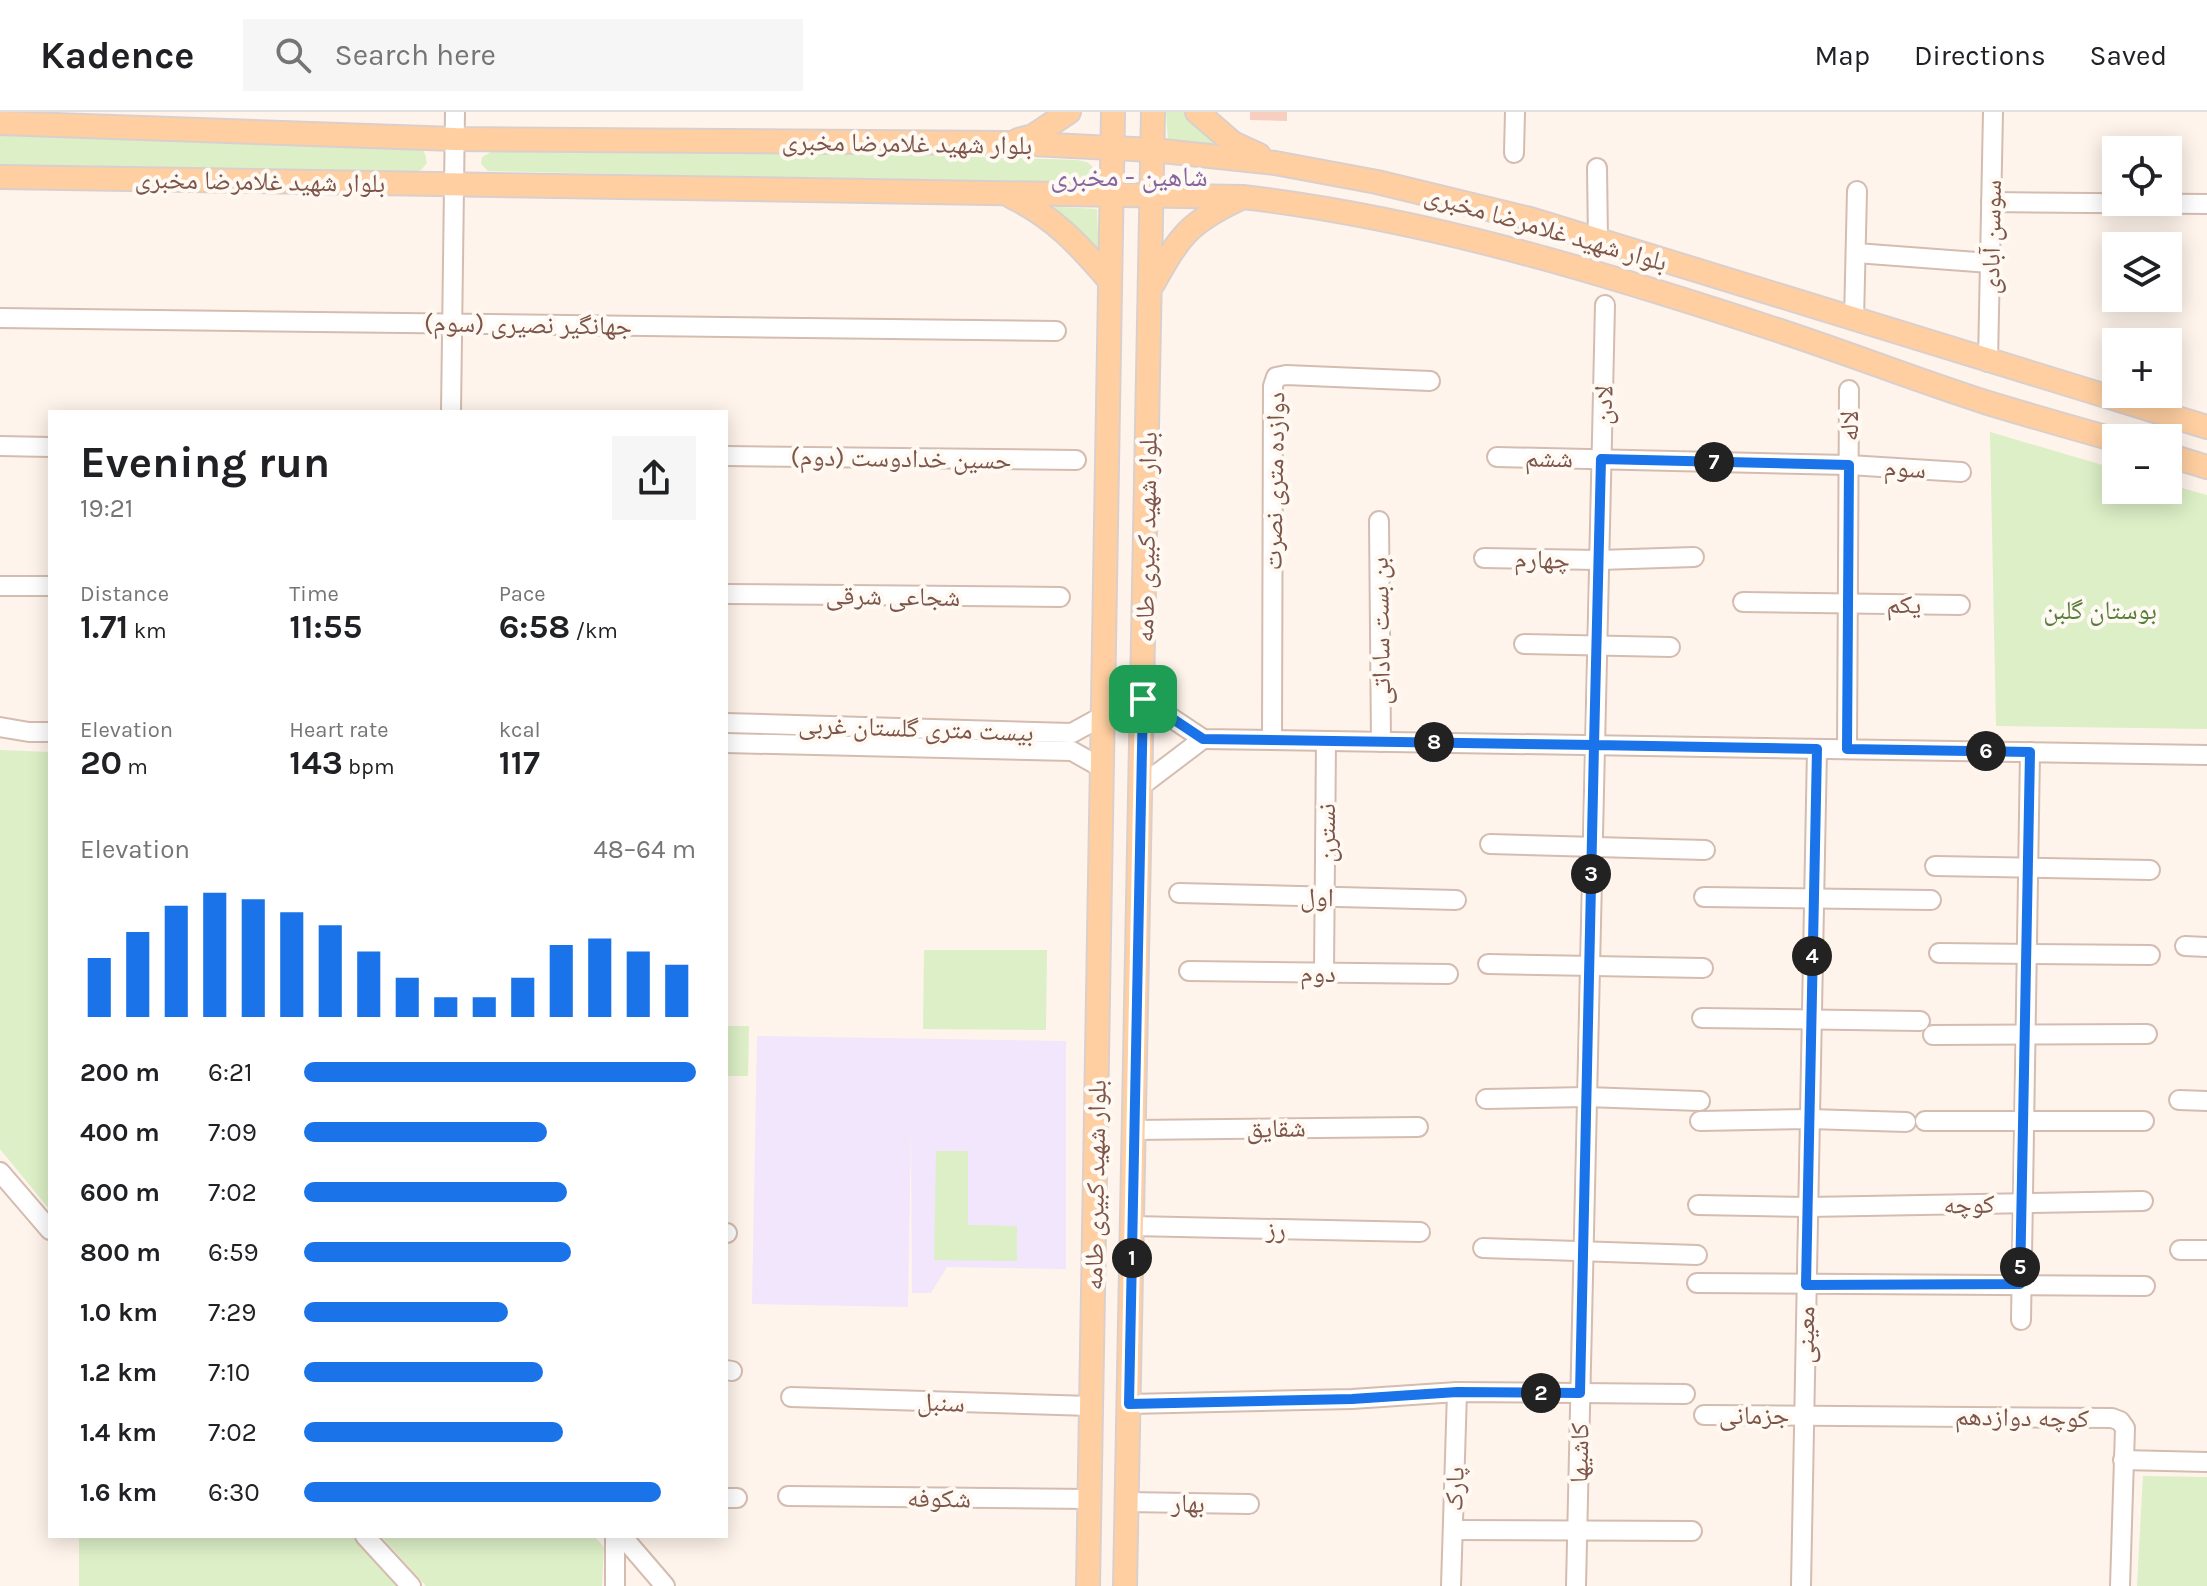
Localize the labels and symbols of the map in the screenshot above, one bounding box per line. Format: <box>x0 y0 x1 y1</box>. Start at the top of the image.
street label: بلوار شهید غلامرضا مخبری <box>781 126 1033 161</box>
district label: شاهین - مخبری <box>1050 160 1208 194</box>
street label: بلوار شهید غلامرضا مخبری <box>134 164 386 199</box>
street label: بلوار شهید غلامرضا مخبری <box>1421 179 1671 278</box>
street label: سوسن آبادی <box>1975 179 2008 295</box>
street label: جهانگیر نصیری (سوم) <box>424 307 632 344</box>
street label: لادن <box>1587 385 1620 425</box>
street label: دوازده متری نصرت <box>1257 391 1292 571</box>
street label: لاله <box>1834 411 1865 441</box>
street label: بلوار شهید کبیری طامه <box>1129 431 1164 643</box>
street label: حسین خدادوست (دوم) <box>790 441 1012 478</box>
pin: 7 <box>1694 442 1734 482</box>
street label: ششم <box>1525 443 1573 475</box>
street label: سوم <box>1883 452 1927 487</box>
street label: چهارم <box>1514 544 1570 577</box>
street label: بن بست ساداتی <box>1364 557 1397 705</box>
street label: شجاعی شرقی <box>825 580 961 613</box>
street label: یکم <box>1886 589 1922 621</box>
park label: بوستان گلبن <box>2043 595 2157 626</box>
pin <box>1109 665 1177 733</box>
street label: بیست متری گلستان غربی <box>798 709 1034 748</box>
pin: 8 <box>1414 722 1454 762</box>
pin: 6 <box>1966 731 2006 771</box>
street label: نسترن <box>1311 803 1342 863</box>
pin: 3 <box>1571 854 1611 894</box>
street label: اول <box>1300 882 1334 913</box>
pin: 4 <box>1792 936 1832 976</box>
street label: دوم <box>1300 958 1336 991</box>
street label: بلوار شهید کبیری طامه <box>1078 1079 1113 1291</box>
street label: شقایق <box>1246 1112 1306 1145</box>
street label: کوچه <box>1943 1189 1995 1220</box>
street label: رز <box>1265 1214 1286 1245</box>
pin: 1 <box>1112 1238 1152 1278</box>
pin: 5 <box>2000 1247 2040 1287</box>
street label: معینی <box>1790 1306 1821 1364</box>
pin: 2 <box>1521 1373 1561 1413</box>
street label: سنبل <box>917 1386 965 1419</box>
street label: جزمانی <box>1719 1400 1789 1431</box>
street label: کوچه دوازدهم <box>1955 1401 2090 1435</box>
street label: کاشیها <box>1563 1422 1596 1483</box>
street label: پارک <box>1438 1466 1471 1512</box>
street label: شکوفه <box>907 1482 971 1515</box>
street label: بهار <box>1170 1488 1205 1519</box>

